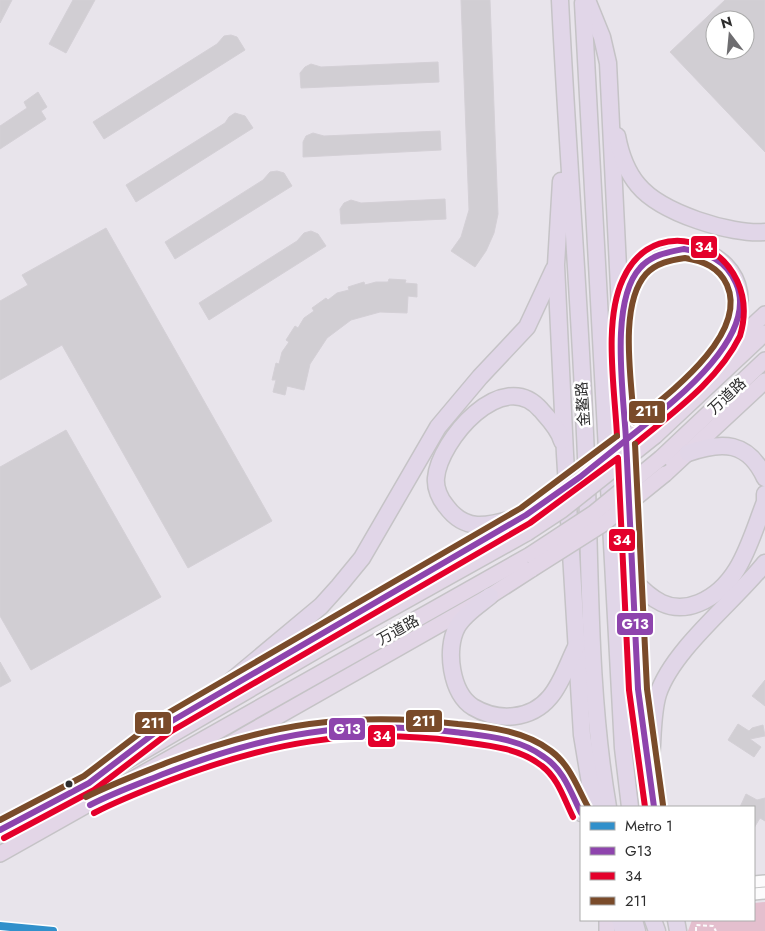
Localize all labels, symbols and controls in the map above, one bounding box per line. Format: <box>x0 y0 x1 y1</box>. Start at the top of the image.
north arrow <box>705 10 755 60</box>
text: N <box>718 11 735 34</box>
line badge: 34 <box>690 235 718 259</box>
text: 34 <box>695 237 713 257</box>
street label: 万道路 <box>703 373 751 419</box>
street label: 金鳌路 <box>570 381 596 427</box>
line badge: 211 <box>628 400 666 424</box>
text: 211 <box>635 401 659 421</box>
line badge: 34 <box>608 528 636 552</box>
text: 34 <box>613 530 631 550</box>
street label: 万道路 <box>373 609 423 651</box>
line badge: G13 <box>616 612 654 636</box>
text: G13 <box>621 614 649 634</box>
line badge: 211 <box>405 709 443 733</box>
line badge: 211 <box>134 711 172 735</box>
text: 211 <box>412 711 436 731</box>
text: 211 <box>141 713 165 733</box>
line badge: G13 <box>328 717 366 741</box>
text: G13 <box>333 719 361 739</box>
line badge: 34 <box>367 724 396 748</box>
text: 34 <box>373 726 391 746</box>
unlabelled marker <box>64 779 74 789</box>
legend <box>580 806 755 921</box>
text: Metro 1 <box>625 815 673 837</box>
text: G13 <box>625 840 652 862</box>
text: 34 <box>625 865 642 887</box>
text: 211 <box>625 890 647 912</box>

